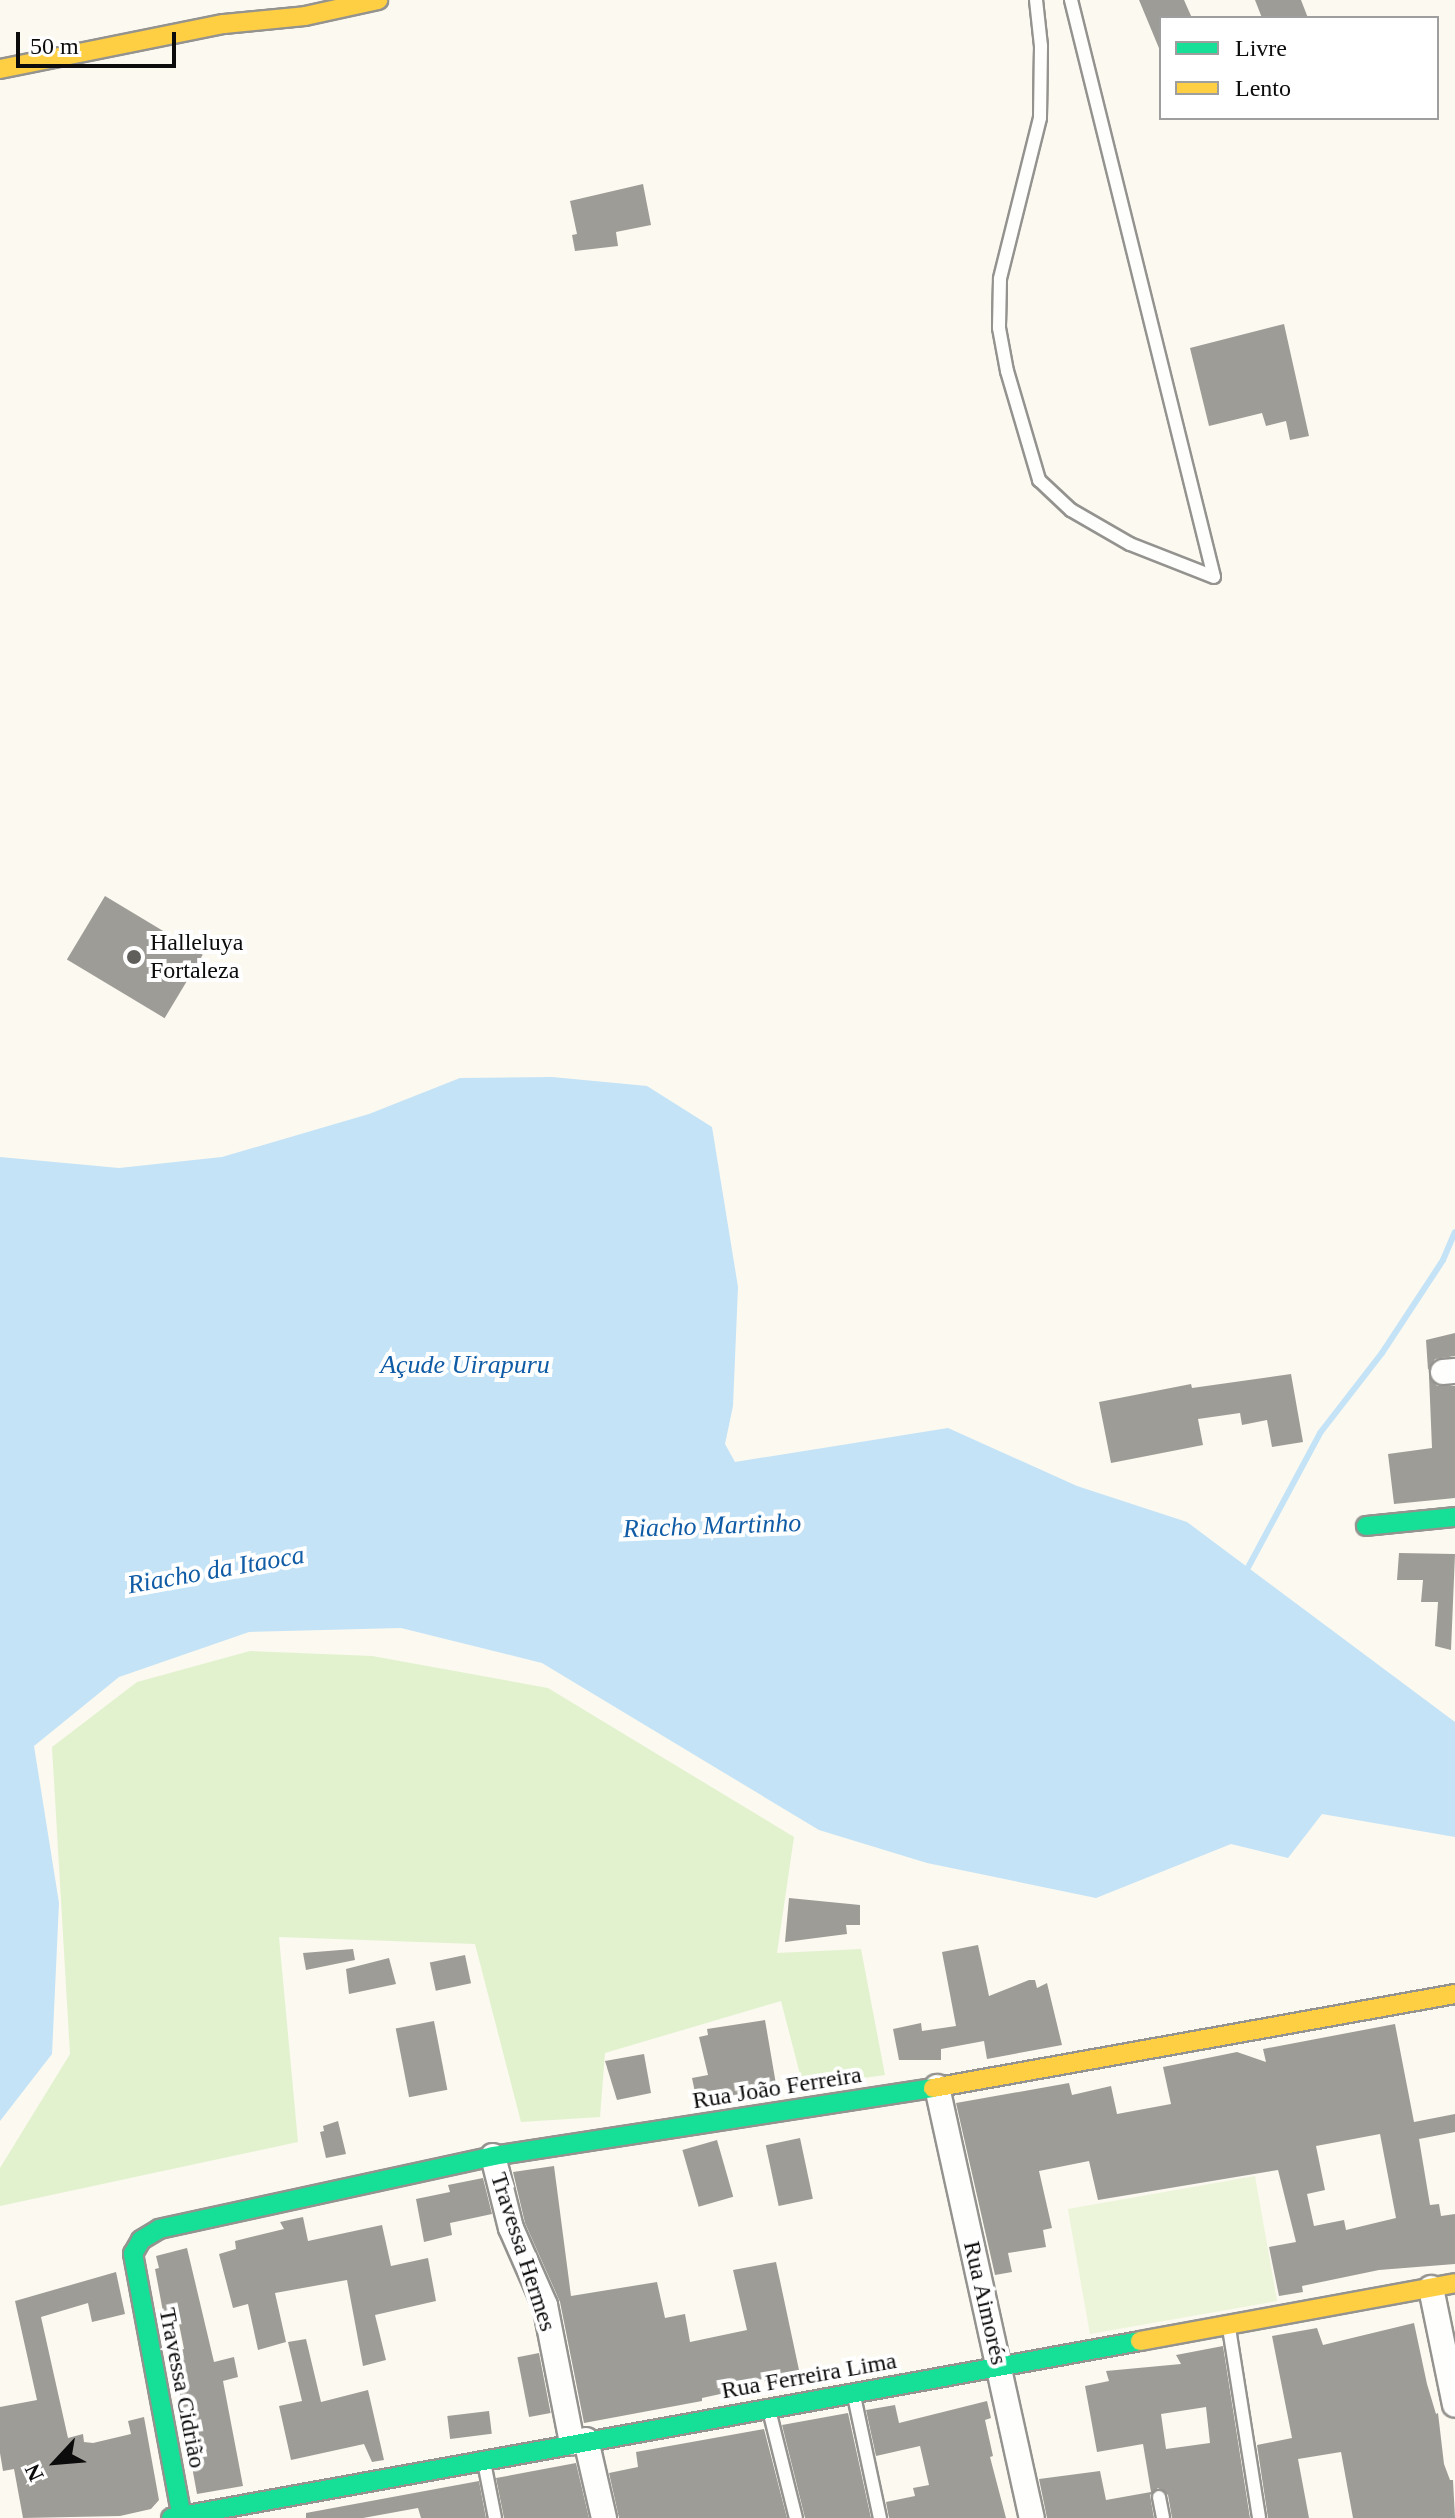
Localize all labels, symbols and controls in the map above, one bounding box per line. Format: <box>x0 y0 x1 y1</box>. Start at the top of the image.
scale bar <box>20 16 180 66</box>
legend <box>1159 16 1439 120</box>
text: 50 m <box>30 33 79 59</box>
text: Livre <box>1235 35 1287 61</box>
text: Lento <box>1235 75 1291 101</box>
place label: Halleluya Fortaleza <box>150 929 243 985</box>
marker: Halleluya Fortaleza <box>125 948 143 966</box>
water label: Açude Uirapuru <box>380 1349 550 1381</box>
water label: Riacho Martinho <box>622 1507 802 1545</box>
water label: Riacho da Itaoca <box>125 1539 307 1601</box>
street label: Rua João Ferreira <box>690 2060 864 2116</box>
street label: Travessa Hermes <box>484 2169 562 2335</box>
street label: Rua Aimorés <box>957 2238 1013 2368</box>
street label: Travessa Cidrião <box>152 2306 212 2470</box>
street label: Rua Ferreira Lima <box>719 2346 899 2406</box>
north arrow <box>16 2422 96 2502</box>
text: N <box>19 2460 49 2485</box>

